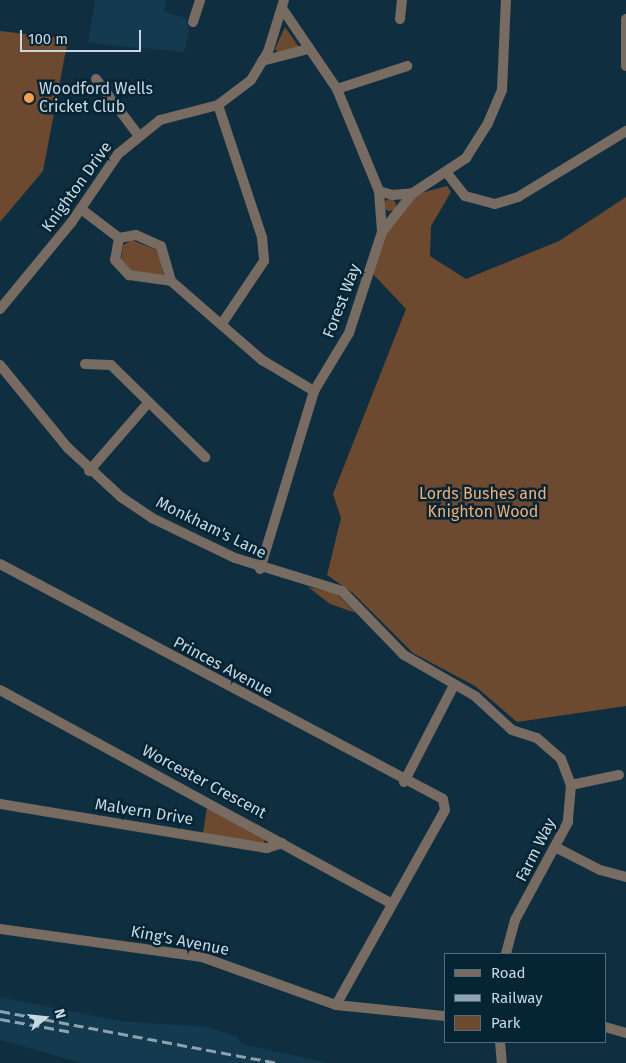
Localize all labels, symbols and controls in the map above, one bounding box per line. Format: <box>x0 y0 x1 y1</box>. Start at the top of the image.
scale bar <box>22 20 144 52</box>
text: 100 m <box>28 30 68 48</box>
place label: Woodford Wells Cricket Club <box>39 79 153 117</box>
marker: Woodford Wells Cricket Club <box>23 92 35 104</box>
street label: Knighton Drive <box>38 138 116 236</box>
street label: Forest Way <box>319 261 365 341</box>
park label: Lords Bushes and Knighton Wood <box>419 484 547 522</box>
street label: Monkham's Lane <box>153 493 269 563</box>
street label: Princes Avenue <box>170 633 276 701</box>
street label: Worcester Crescent <box>139 741 269 823</box>
street label: Malvern Drive <box>93 795 195 829</box>
street label: Farm Way <box>512 815 560 885</box>
street label: King's Avenue <box>129 922 231 960</box>
legend <box>444 953 606 1043</box>
text: Road <box>491 964 526 982</box>
text: Railway <box>491 989 543 1007</box>
north arrow <box>20 993 70 1043</box>
text: N <box>50 1007 69 1021</box>
text: Park <box>491 1014 521 1032</box>

